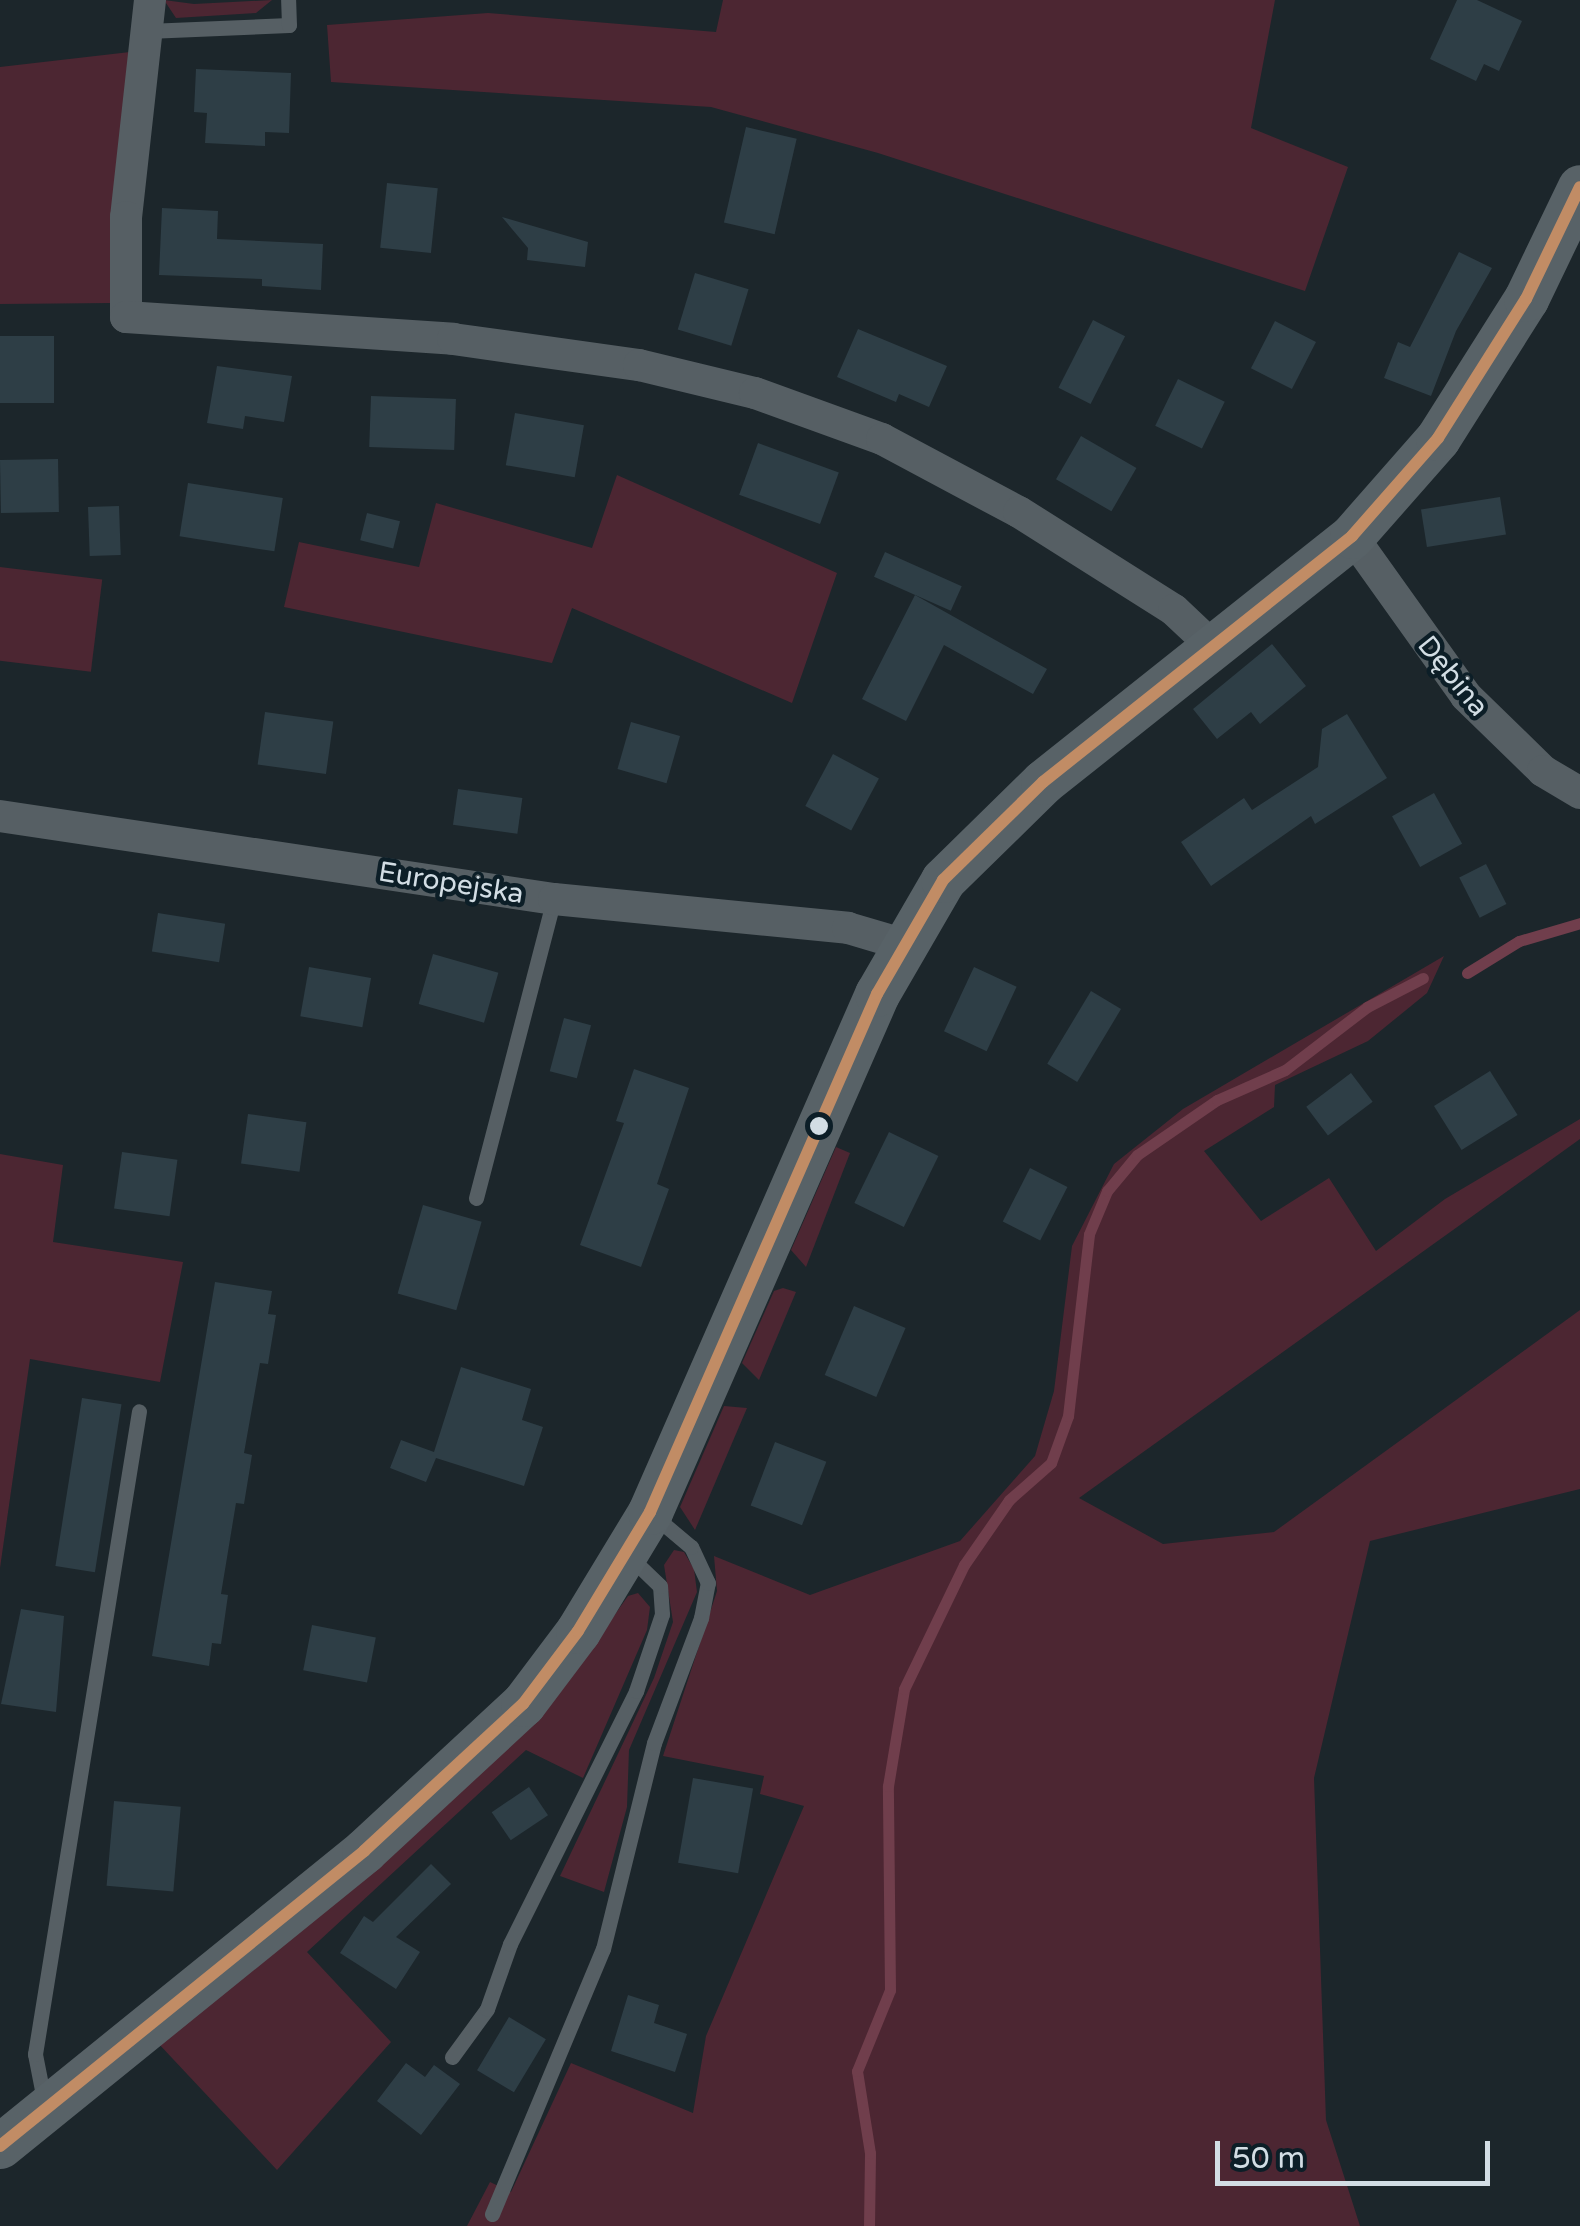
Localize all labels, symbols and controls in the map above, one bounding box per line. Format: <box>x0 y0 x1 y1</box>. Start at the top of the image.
street label: Dębina <box>1410 629 1496 723</box>
street label: Europejska <box>376 855 526 911</box>
unlabelled marker <box>809 1116 829 1136</box>
scale bar <box>1220 2121 1495 2183</box>
text: 50 m <box>1232 2140 1305 2177</box>

